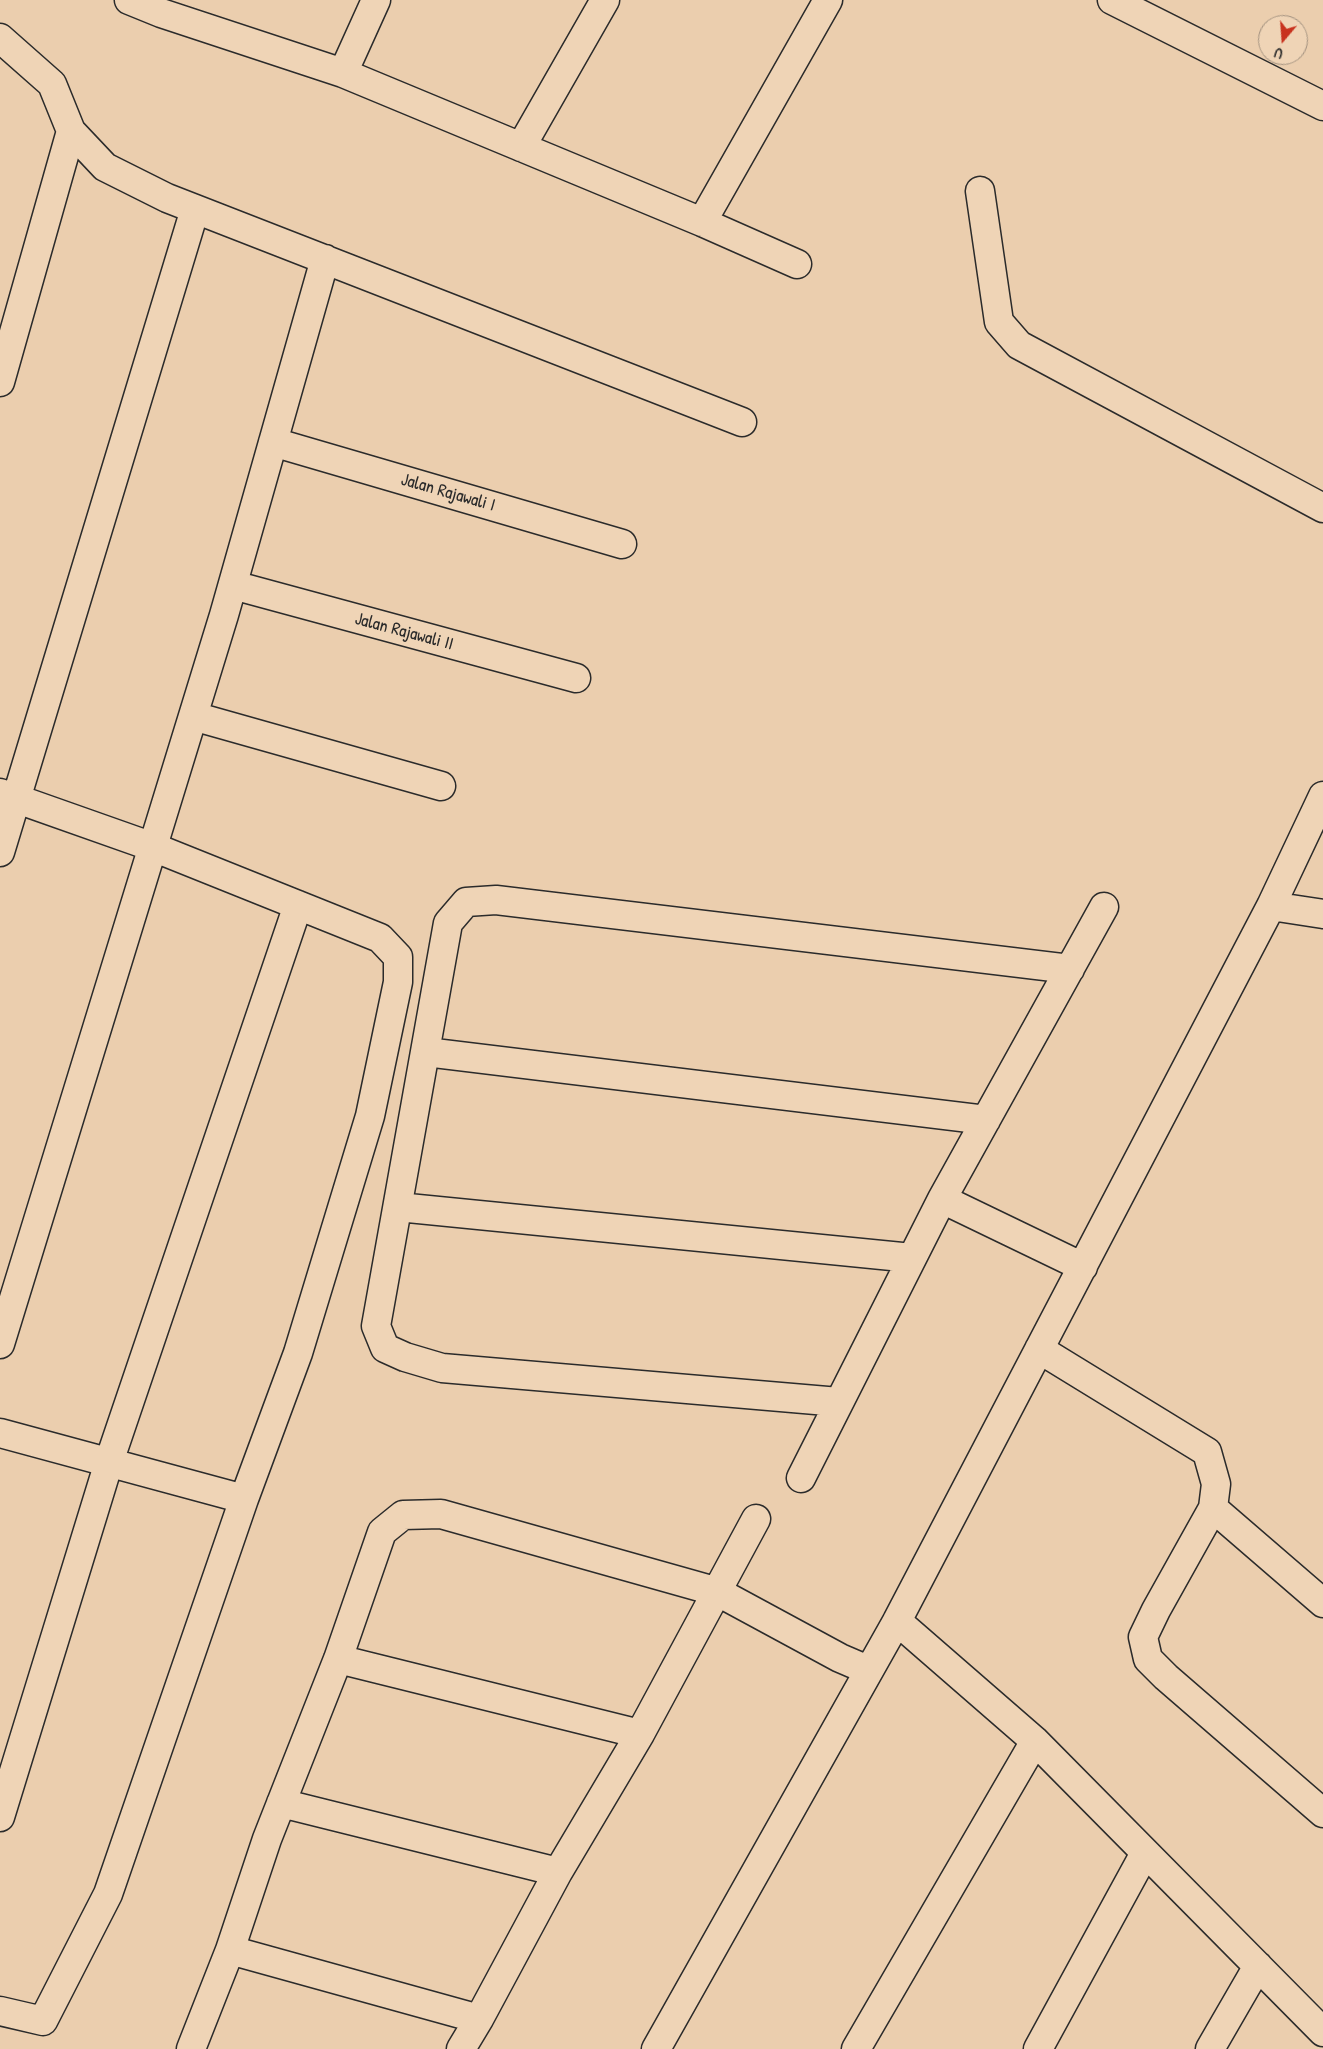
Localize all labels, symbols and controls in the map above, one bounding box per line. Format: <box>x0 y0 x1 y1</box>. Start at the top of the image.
north arrow <box>1258 15 1308 65</box>
text: U <box>1272 44 1285 64</box>
street label: Jalan Rajawali I <box>398 469 498 517</box>
street label: Jalan Rajawali II <box>352 608 456 656</box>

